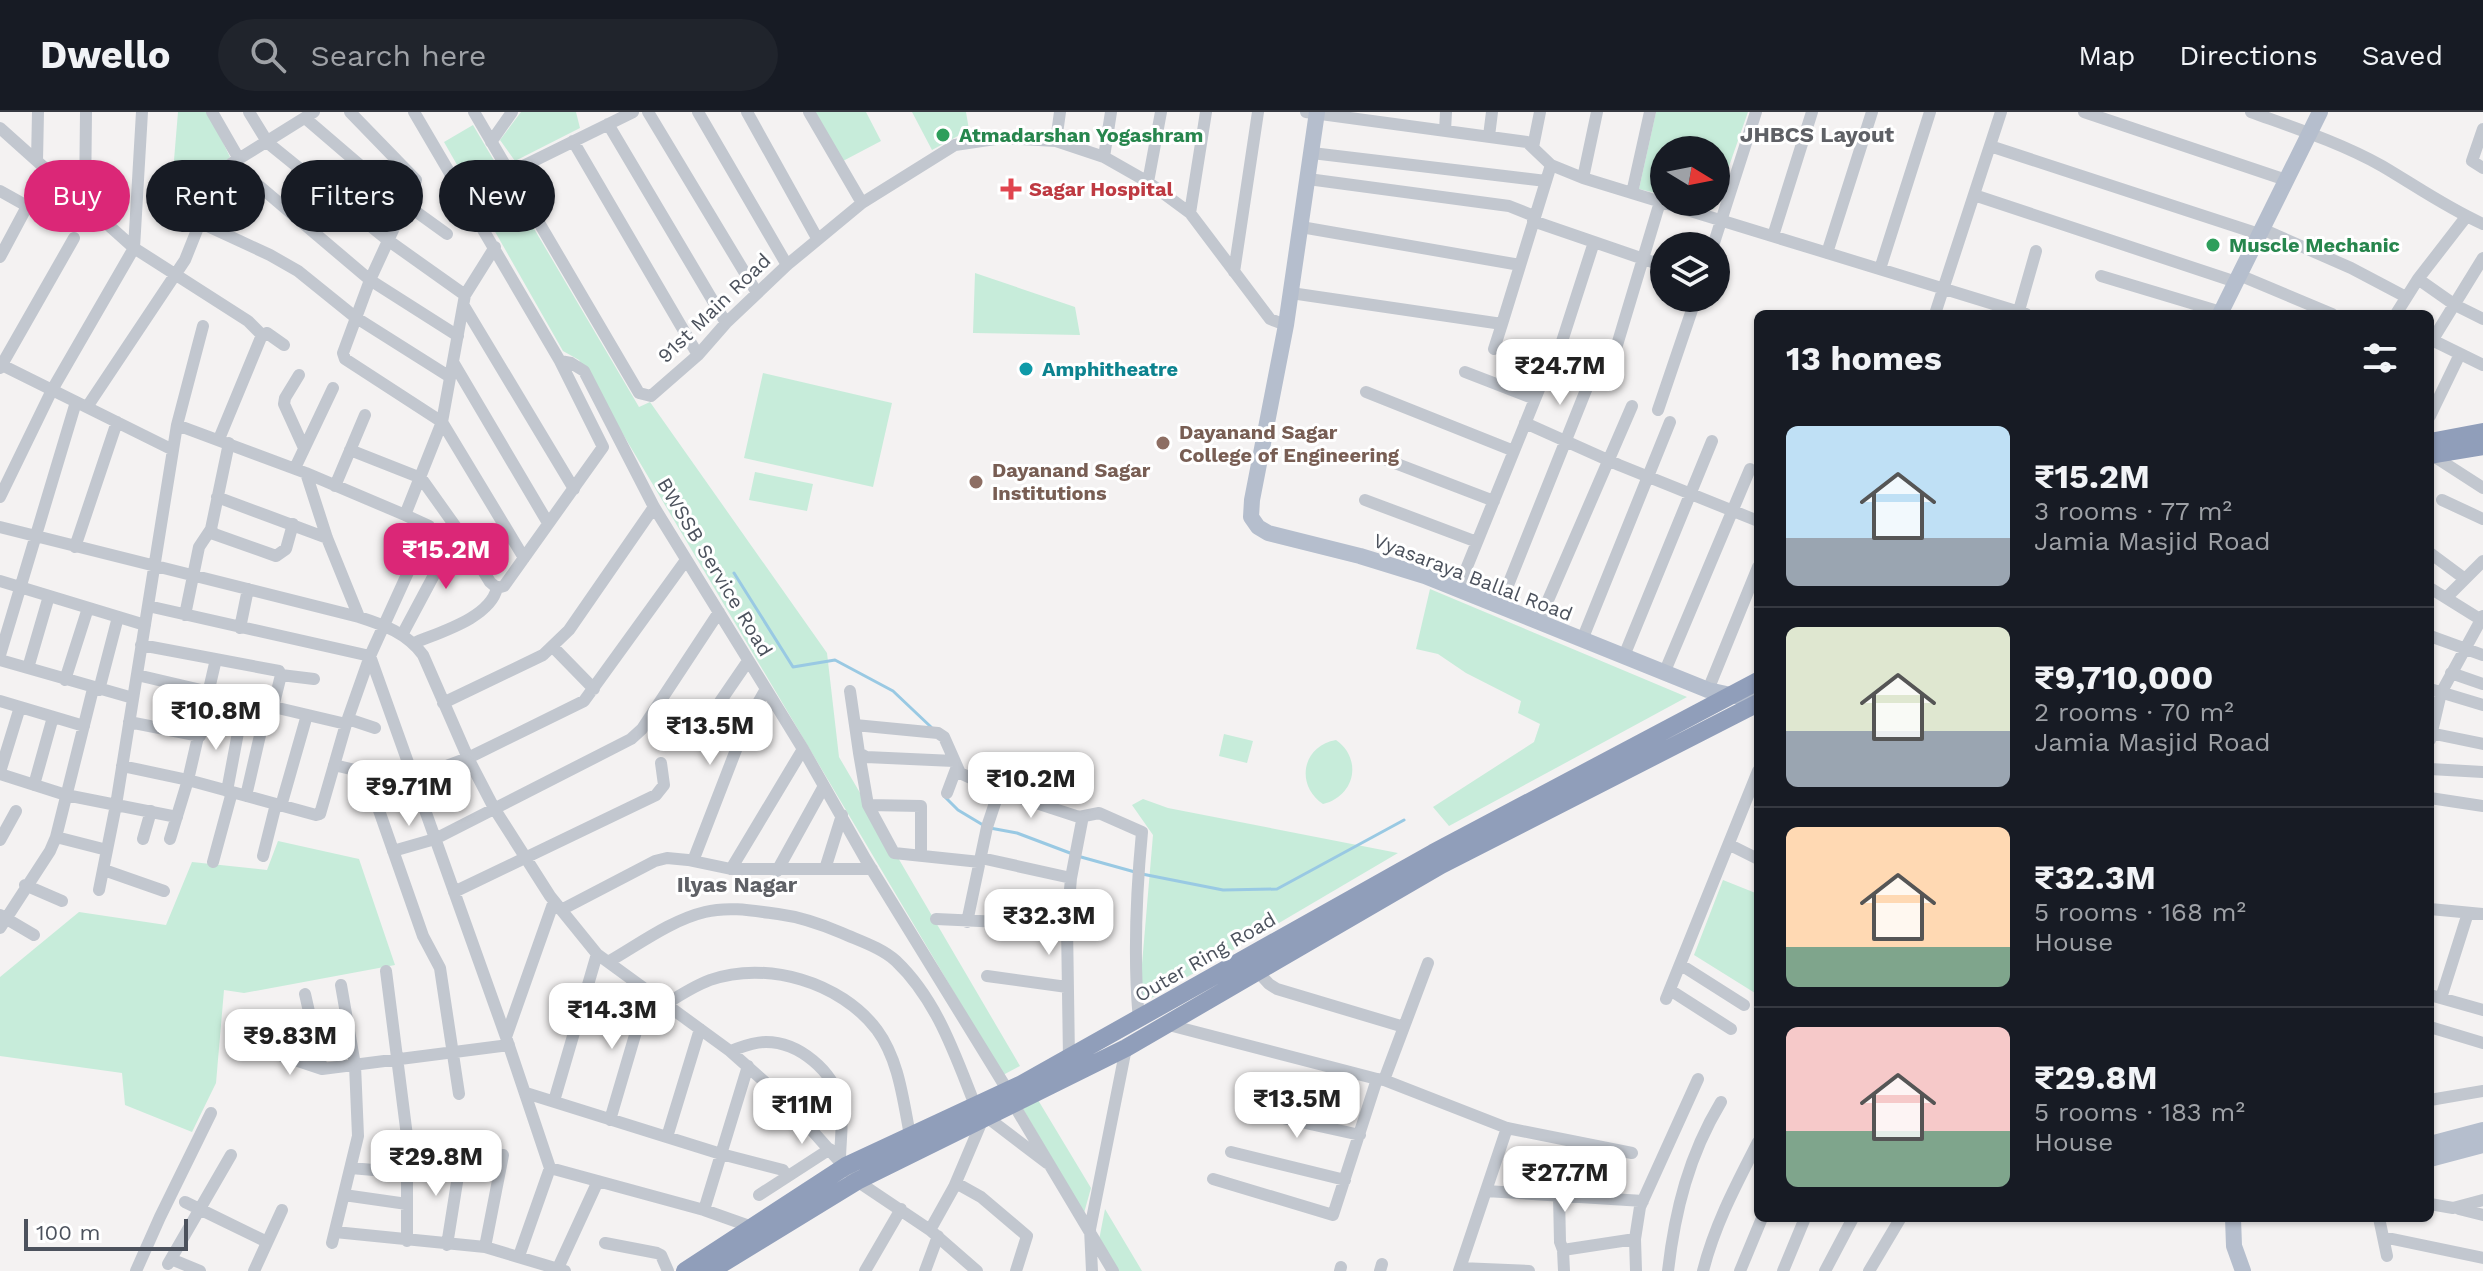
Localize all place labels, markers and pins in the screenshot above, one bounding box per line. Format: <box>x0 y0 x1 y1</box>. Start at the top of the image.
place label: Atmadarshan Yogashram <box>959 123 1203 147</box>
marker: Atmadarshan Yogashram <box>934 126 952 144</box>
place label: Sagar Hospital <box>1029 177 1174 201</box>
marker: Sagar Hospital <box>1000 178 1022 200</box>
place label: Muscle Mechanic <box>2229 233 2400 257</box>
marker: Muscle Mechanic <box>2204 236 2222 254</box>
pin: ₹24.7M <box>1495 339 1625 407</box>
place label: Amphitheatre <box>1042 357 1178 381</box>
marker: Amphitheatre <box>1017 360 1035 378</box>
place label: Dayanand Sagar College of Engineering <box>1179 420 1400 467</box>
marker: Dayanand Sagar College of Engineering <box>1154 434 1172 452</box>
place label: Dayanand Sagar Institutions <box>992 458 1151 505</box>
marker: Dayanand Sagar Institutions <box>967 473 985 491</box>
pin: ₹15.2M <box>381 523 511 591</box>
pin: ₹10.8M <box>151 684 281 752</box>
pin: ₹13.5M <box>645 699 775 767</box>
pin: ₹10.2M <box>966 752 1096 820</box>
pin: ₹9.71M <box>344 760 474 828</box>
pin: ₹32.3M <box>984 889 1114 957</box>
pin: ₹14.3M <box>547 983 677 1051</box>
pin: ₹9.83M <box>225 1009 355 1077</box>
pin: ₹13.5M <box>1232 1072 1362 1140</box>
pin: ₹11M <box>755 1078 849 1146</box>
pin: ₹29.8M <box>371 1130 501 1198</box>
pin: ₹27.7M <box>1500 1146 1630 1214</box>

